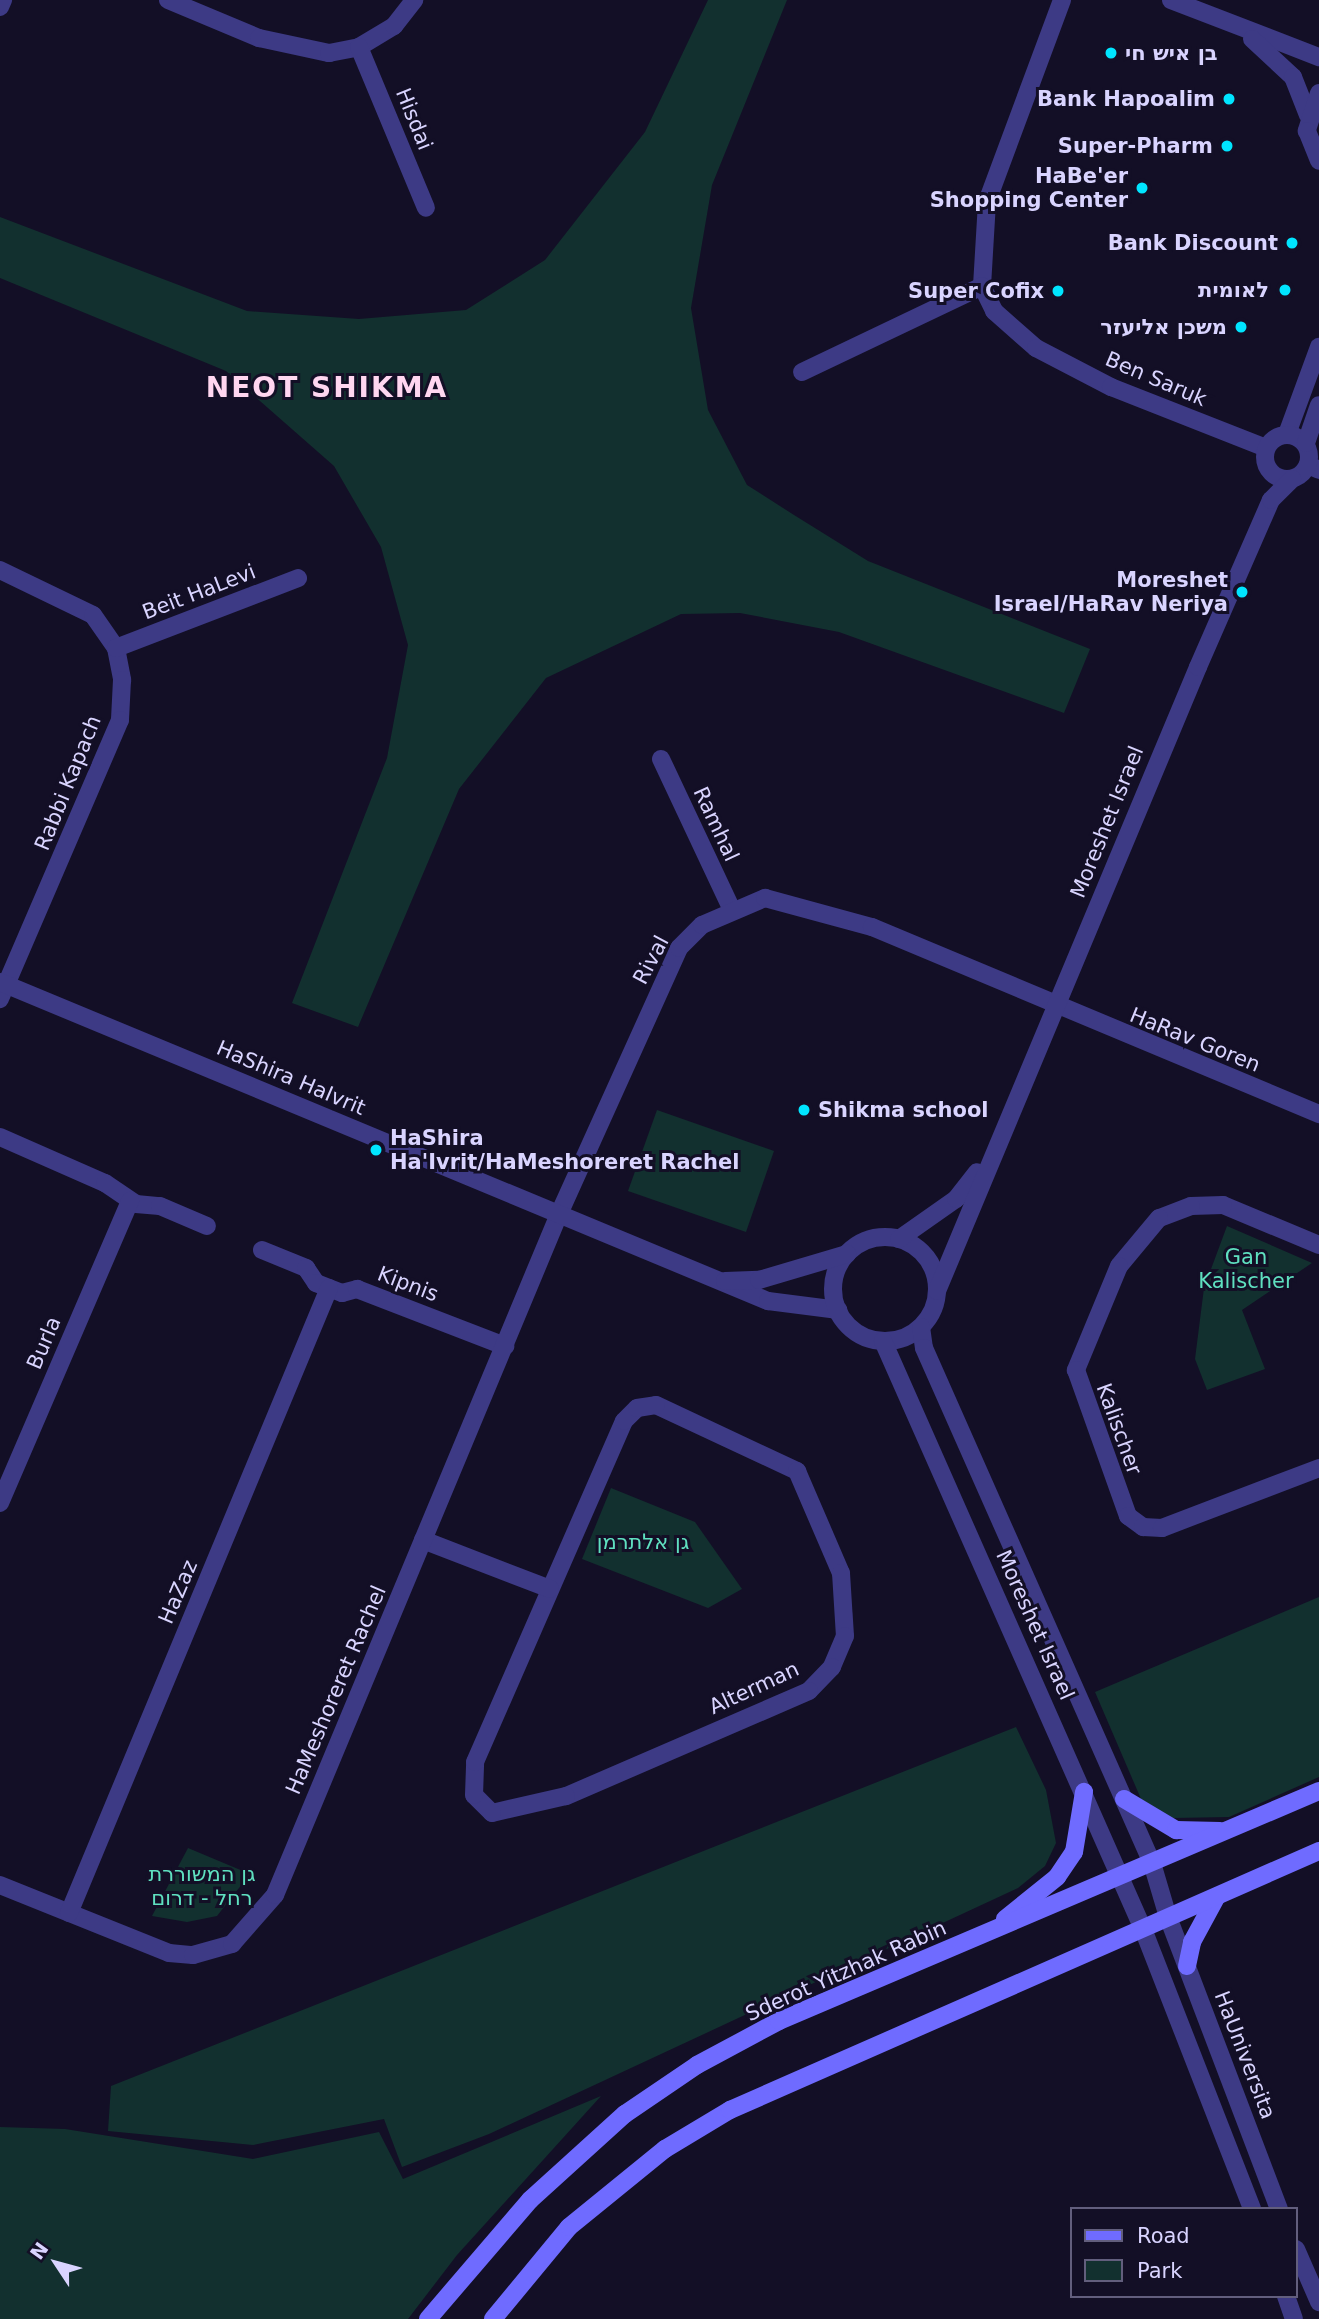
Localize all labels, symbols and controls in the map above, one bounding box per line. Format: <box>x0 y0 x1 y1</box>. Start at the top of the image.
place label: בן איש חי <box>1125 40 1218 66</box>
marker: בן איש חי <box>1103 45 1119 61</box>
street label: Hisdai <box>390 84 438 154</box>
place label: Bank Hapoalim <box>1037 86 1215 112</box>
marker: Bank Hapoalim <box>1221 91 1237 107</box>
place label: Super-Pharm <box>1058 133 1213 159</box>
marker: Super-Pharm <box>1219 138 1235 154</box>
place label: HaBe'er Shopping Center <box>930 163 1128 213</box>
marker: HaBe'er Shopping Center <box>1134 180 1150 196</box>
place label: Bank Discount <box>1108 230 1278 256</box>
marker: Bank Discount <box>1284 235 1300 251</box>
place label: לאומית <box>1198 277 1269 303</box>
place label: Super Cofix <box>908 278 1044 304</box>
marker: לאומית <box>1275 280 1295 300</box>
marker: Super Cofix <box>1050 283 1066 299</box>
place label: משכן אליעזר <box>1100 314 1227 340</box>
marker: משכן אליעזר <box>1233 319 1249 335</box>
street label: Ben Saruk <box>1102 346 1210 412</box>
district label: NEOT SHIKMA <box>207 371 447 405</box>
street label: Beit HaLevi <box>139 559 259 625</box>
place label: Moreshet Israel/HaRav Neriya <box>994 567 1228 617</box>
marker: Moreshet Israel/HaRav Neriya <box>1234 584 1250 600</box>
street label: Rabbi Kapach <box>29 712 107 854</box>
street label: Moreshet Israel <box>1065 742 1149 902</box>
street label: Ramhal <box>688 783 744 865</box>
street label: Rival <box>628 931 674 989</box>
street label: HaRav Goren <box>1126 1002 1264 1078</box>
street label: HaShira HaIvrit <box>213 1035 369 1121</box>
place label: Shikma school <box>818 1097 989 1123</box>
marker: Shikma school <box>796 1102 812 1118</box>
place label: HaShira Ha'Ivrit/HaMeshoreret Rachel <box>390 1125 739 1175</box>
marker: HaShira Ha'Ivrit/HaMeshoreret Rachel <box>368 1142 384 1158</box>
park label: Gan Kalischer <box>1198 1244 1294 1294</box>
street label: Kipnis <box>374 1261 442 1307</box>
street label: Burla <box>22 1313 66 1373</box>
street label: Kalischer <box>1091 1380 1147 1478</box>
park label: גן אלתרמן <box>597 1529 689 1555</box>
street label: Moreshet Israel <box>991 1546 1079 1704</box>
street label: HaZaz <box>153 1556 203 1628</box>
street label: HaMeshoreret Rachel <box>281 1582 391 1798</box>
street label: Alterman <box>705 1656 803 1720</box>
park label: גן המשוררת רחל - דרום <box>148 1861 256 1911</box>
street label: Sderot Yitzhak Rabin <box>742 1915 950 2027</box>
street label: HaUniversita <box>1209 1987 1281 2123</box>
legend <box>1070 2207 1298 2298</box>
text: Road <box>1137 2224 1190 2248</box>
north arrow <box>21 2228 91 2298</box>
text: N <box>25 2238 53 2264</box>
text: Park <box>1137 2259 1182 2283</box>

